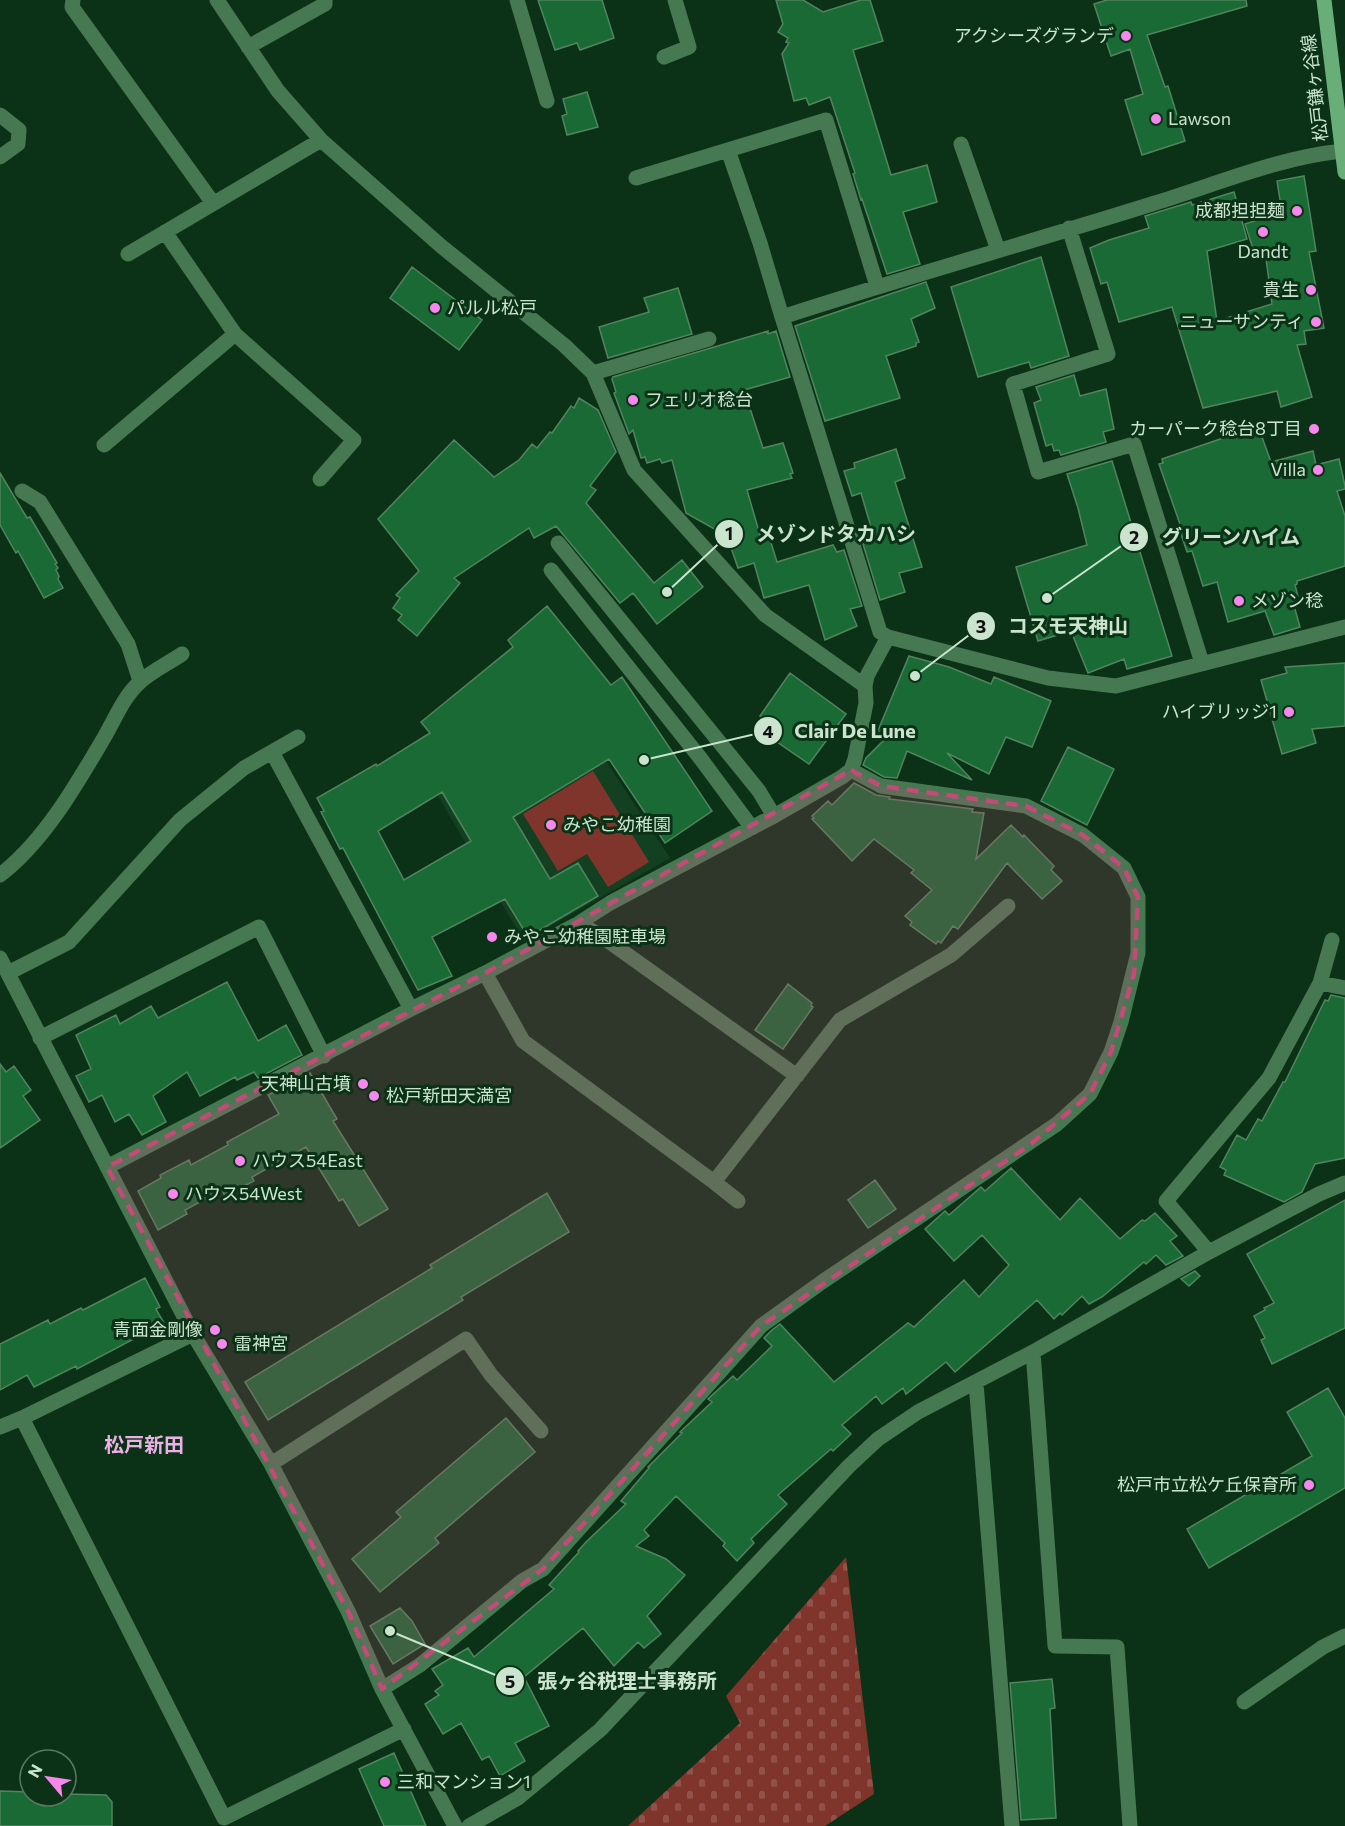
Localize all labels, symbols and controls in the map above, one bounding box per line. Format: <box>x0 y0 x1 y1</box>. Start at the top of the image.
place label: アクシーズグランデ <box>954 24 1114 46</box>
marker: アクシーズグランデ <box>1119 29 1133 43</box>
street label: 松戸鎌ヶ谷線 <box>1297 33 1332 143</box>
place label: Lawson <box>1168 107 1231 129</box>
marker: Lawson <box>1149 112 1163 126</box>
place label: 成都担担麺 <box>1195 199 1285 221</box>
marker: 成都担担麺 <box>1290 204 1304 218</box>
marker: Dandt <box>1256 225 1270 239</box>
place label: Dandt <box>1238 240 1288 262</box>
place label: 貴生 <box>1263 278 1299 300</box>
marker: 貴生 <box>1304 283 1318 297</box>
place label: パルル松戸 <box>447 296 537 318</box>
marker: パルル松戸 <box>428 301 442 315</box>
place label: ニューサンティ <box>1179 310 1304 332</box>
marker: ニューサンティ <box>1309 315 1323 329</box>
place label: フェリオ稔台 <box>645 388 753 410</box>
marker: フェリオ稔台 <box>626 393 640 407</box>
place label: カーパーク稔台8丁目 <box>1129 417 1302 439</box>
marker: カーパーク稔台8丁目 <box>1307 422 1321 436</box>
place label: Villa <box>1270 458 1306 480</box>
marker: Villa <box>1311 463 1325 477</box>
callout: メゾンドタカハシ <box>714 515 928 553</box>
callout: グリーンハイム <box>1119 518 1313 556</box>
text: メゾンドタカハシ <box>756 521 916 545</box>
text: 1 <box>725 522 733 544</box>
text: グリーンハイム <box>1162 524 1300 548</box>
text: 2 <box>1129 526 1139 548</box>
place label: メゾン稔 <box>1251 589 1323 611</box>
marker: メゾン稔 <box>1232 594 1246 608</box>
callout: コスモ天神山 <box>966 607 1140 645</box>
text: コスモ天神山 <box>1008 613 1128 637</box>
text: 3 <box>976 615 986 637</box>
place label: ハイブリッジ1 <box>1162 700 1277 722</box>
marker: ハイブリッジ1 <box>1282 705 1296 719</box>
callout: Clair De Lune <box>753 712 928 750</box>
text: Clair De Lune <box>794 718 916 742</box>
text: 4 <box>762 720 774 742</box>
place label: みやこ幼稚園 <box>563 813 671 835</box>
marker: みやこ幼稚園 <box>544 818 558 832</box>
place label: みやこ幼稚園駐車場 <box>504 925 666 947</box>
marker: みやこ幼稚園駐車場 <box>485 930 499 944</box>
place label: 天神山古墳 <box>261 1072 351 1094</box>
marker: 天神山古墳 <box>356 1077 370 1091</box>
place label: 松戸新田天満宮 <box>386 1084 512 1106</box>
marker: 松戸新田天満宮 <box>367 1089 381 1103</box>
place label: ハウス54East <box>252 1149 363 1171</box>
marker: ハウス54East <box>233 1154 247 1168</box>
place label: ハウス54West <box>185 1182 302 1204</box>
marker: ハウス54West <box>166 1187 180 1201</box>
place label: 青面金剛像 <box>113 1318 203 1340</box>
marker: 青面金剛像 <box>208 1323 222 1337</box>
place label: 雷神宮 <box>234 1332 288 1354</box>
marker: 雷神宮 <box>215 1337 229 1351</box>
district label: 松戸新田 <box>104 1432 184 1456</box>
place label: 松戸市立松ケ丘保育所 <box>1117 1473 1297 1495</box>
marker: 松戸市立松ケ丘保育所 <box>1302 1478 1316 1492</box>
callout: 張ヶ谷税理士事務所 <box>495 1662 729 1700</box>
text: 張ヶ谷税理士事務所 <box>537 1668 717 1692</box>
text: 5 <box>505 1670 515 1692</box>
north arrow <box>18 1748 78 1808</box>
text: N <box>23 1761 46 1780</box>
place label: 三和マンション1 <box>397 1770 531 1792</box>
marker: 三和マンション1 <box>378 1775 392 1789</box>

